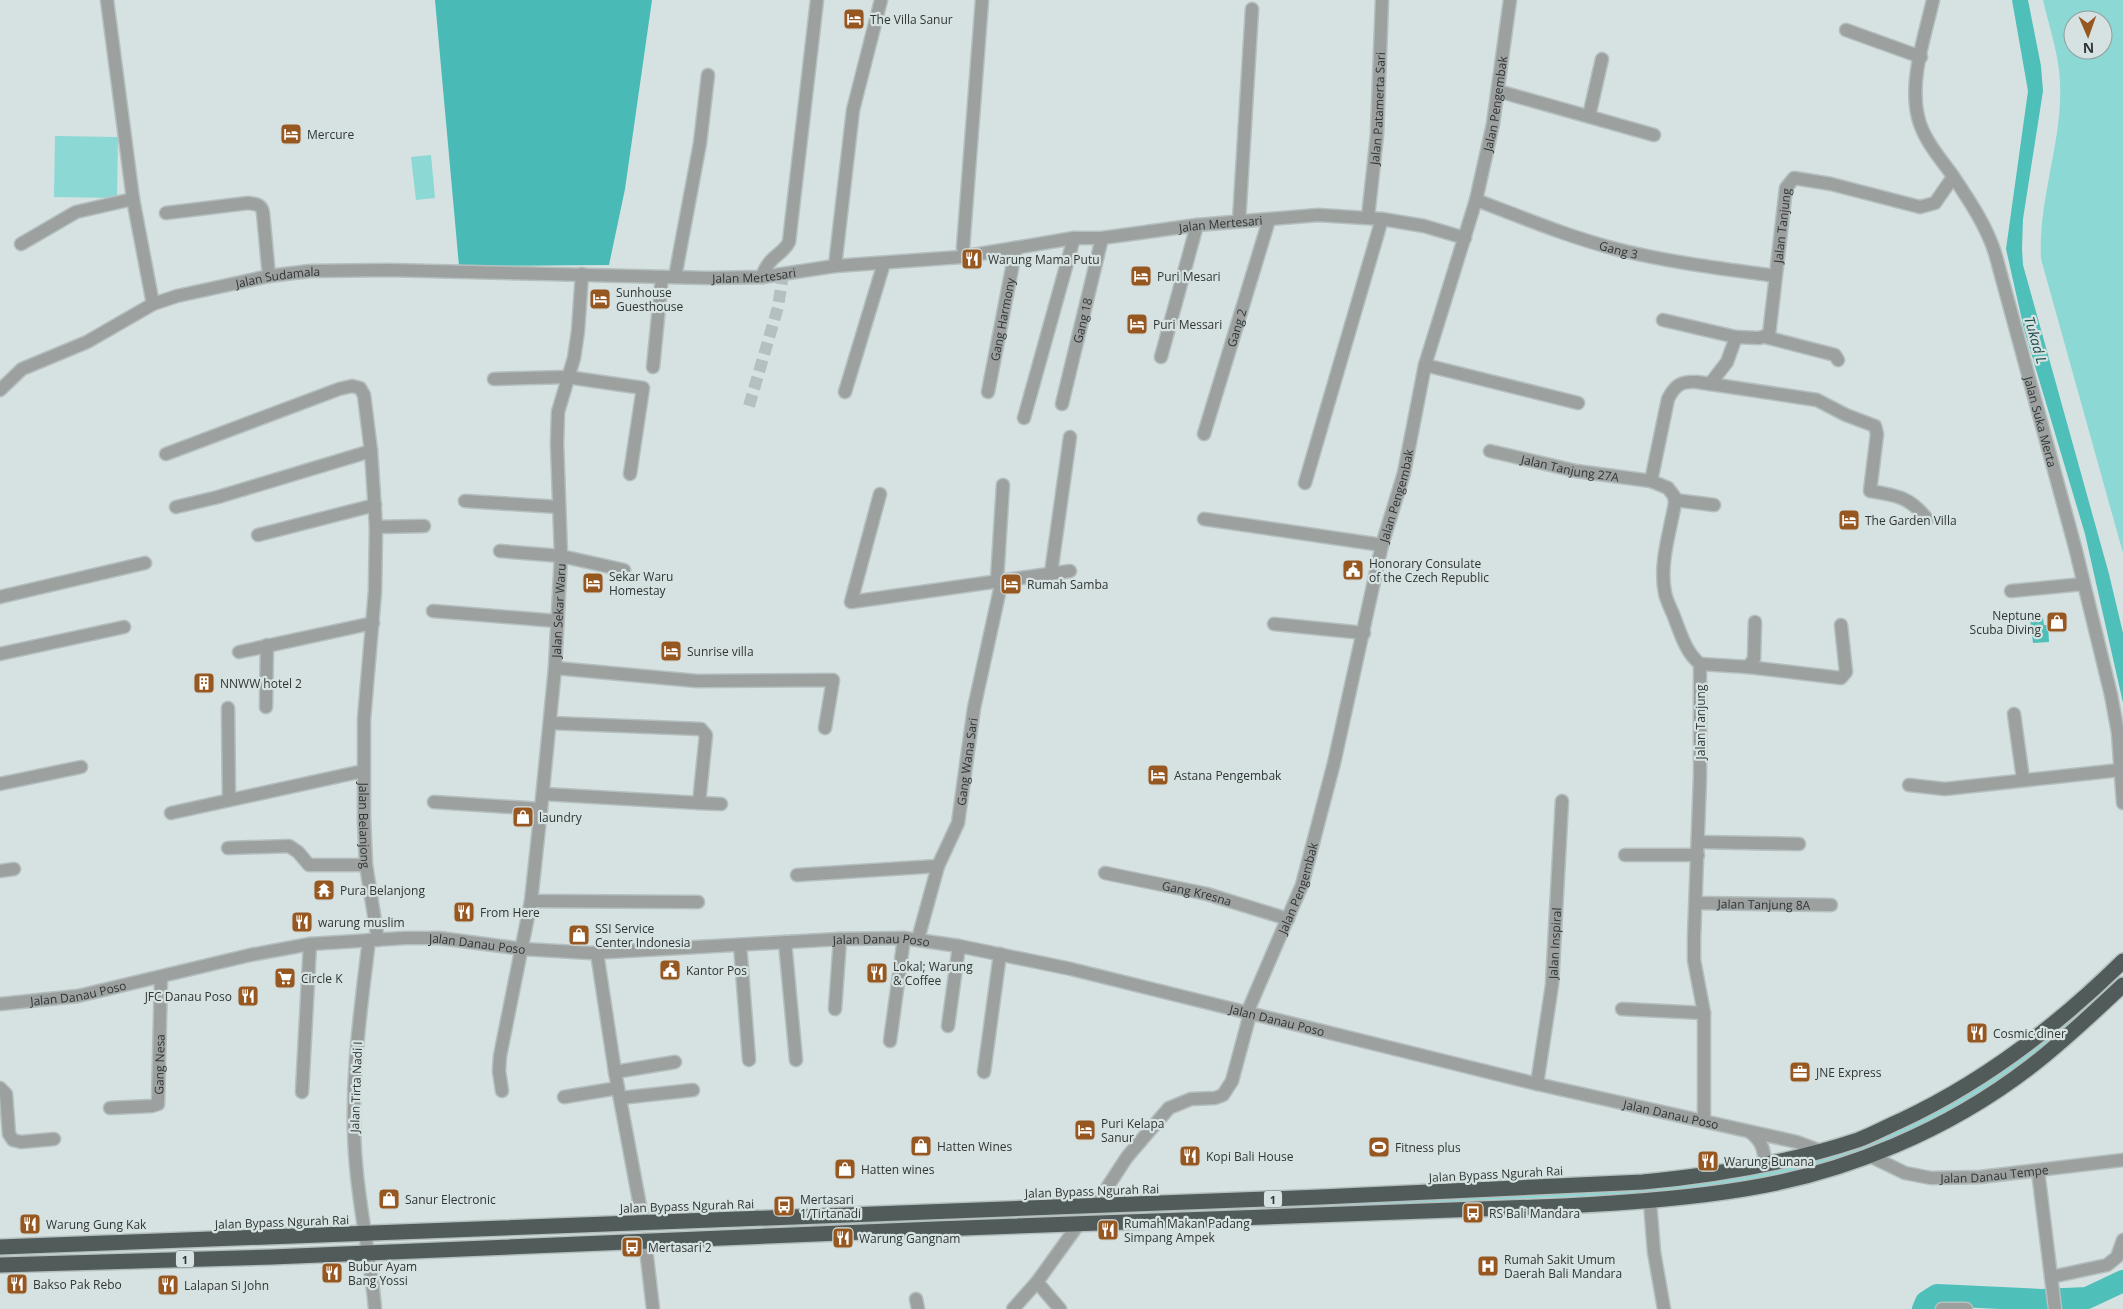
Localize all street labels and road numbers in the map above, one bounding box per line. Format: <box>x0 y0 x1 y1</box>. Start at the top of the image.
street label: Jalan Patamerta Sari <box>1365 52 1389 167</box>
street label: Jalan Pengembak <box>1478 54 1511 154</box>
street label: Jalan Tanjung <box>1769 187 1794 265</box>
street label: Jalan Mertesari <box>1177 211 1263 236</box>
street label: Gang 3 <box>1597 236 1640 262</box>
street label: Jalan Sudamala <box>233 262 320 292</box>
street label: Jalan Mertesari <box>711 264 797 286</box>
street label: Gang Harmony <box>986 275 1019 362</box>
street label: Gang 18 <box>1068 296 1096 345</box>
street label: Gang 2 <box>1222 306 1250 349</box>
street label: Jalan Suka Merta <box>2020 373 2061 469</box>
street label: Jalan Pengembak <box>1375 447 1417 545</box>
street label: Jalan Tanjung 27A <box>1519 450 1621 485</box>
street label: Jalan Sekar Waru <box>547 563 569 659</box>
street label: Jalan Tanjung <box>1692 684 1709 760</box>
street label: Gang Wana Sari <box>952 717 981 807</box>
street label: Jalan Belanjong <box>356 782 375 870</box>
street label: Jalan Pengembak <box>1273 840 1321 937</box>
street label: Gang Kresna <box>1161 876 1234 910</box>
street label: Jalan Tanjung 8A <box>1717 895 1811 913</box>
street label: Jalan Inspiral <box>1544 907 1565 980</box>
street label: Jalan Danau Poso <box>831 929 931 950</box>
street label: Jalan Danau Poso <box>428 930 527 958</box>
street label: Jalan Danau Poso <box>28 976 128 1009</box>
street label: Jalan Danau Poso <box>1227 1000 1327 1040</box>
street label: Gang Nesa <box>150 1034 168 1095</box>
street label: Jalan Tirta Nadi I <box>346 1041 366 1134</box>
street label: Jalan Danau Poso <box>1621 1095 1721 1133</box>
street label: Jalan Danau Tempe <box>1939 1160 2050 1186</box>
street label: Jalan Bypass Ngurah Rai <box>1427 1162 1564 1186</box>
street label: Jalan Bypass Ngurah Rai <box>1024 1180 1159 1202</box>
road number: 1 <box>1264 1190 1282 1208</box>
street label: Jalan Bypass Ngurah Rai <box>619 1195 754 1217</box>
street label: Jalan Bypass Ngurah Rai <box>214 1211 349 1233</box>
road number: 1 <box>176 1250 194 1268</box>

